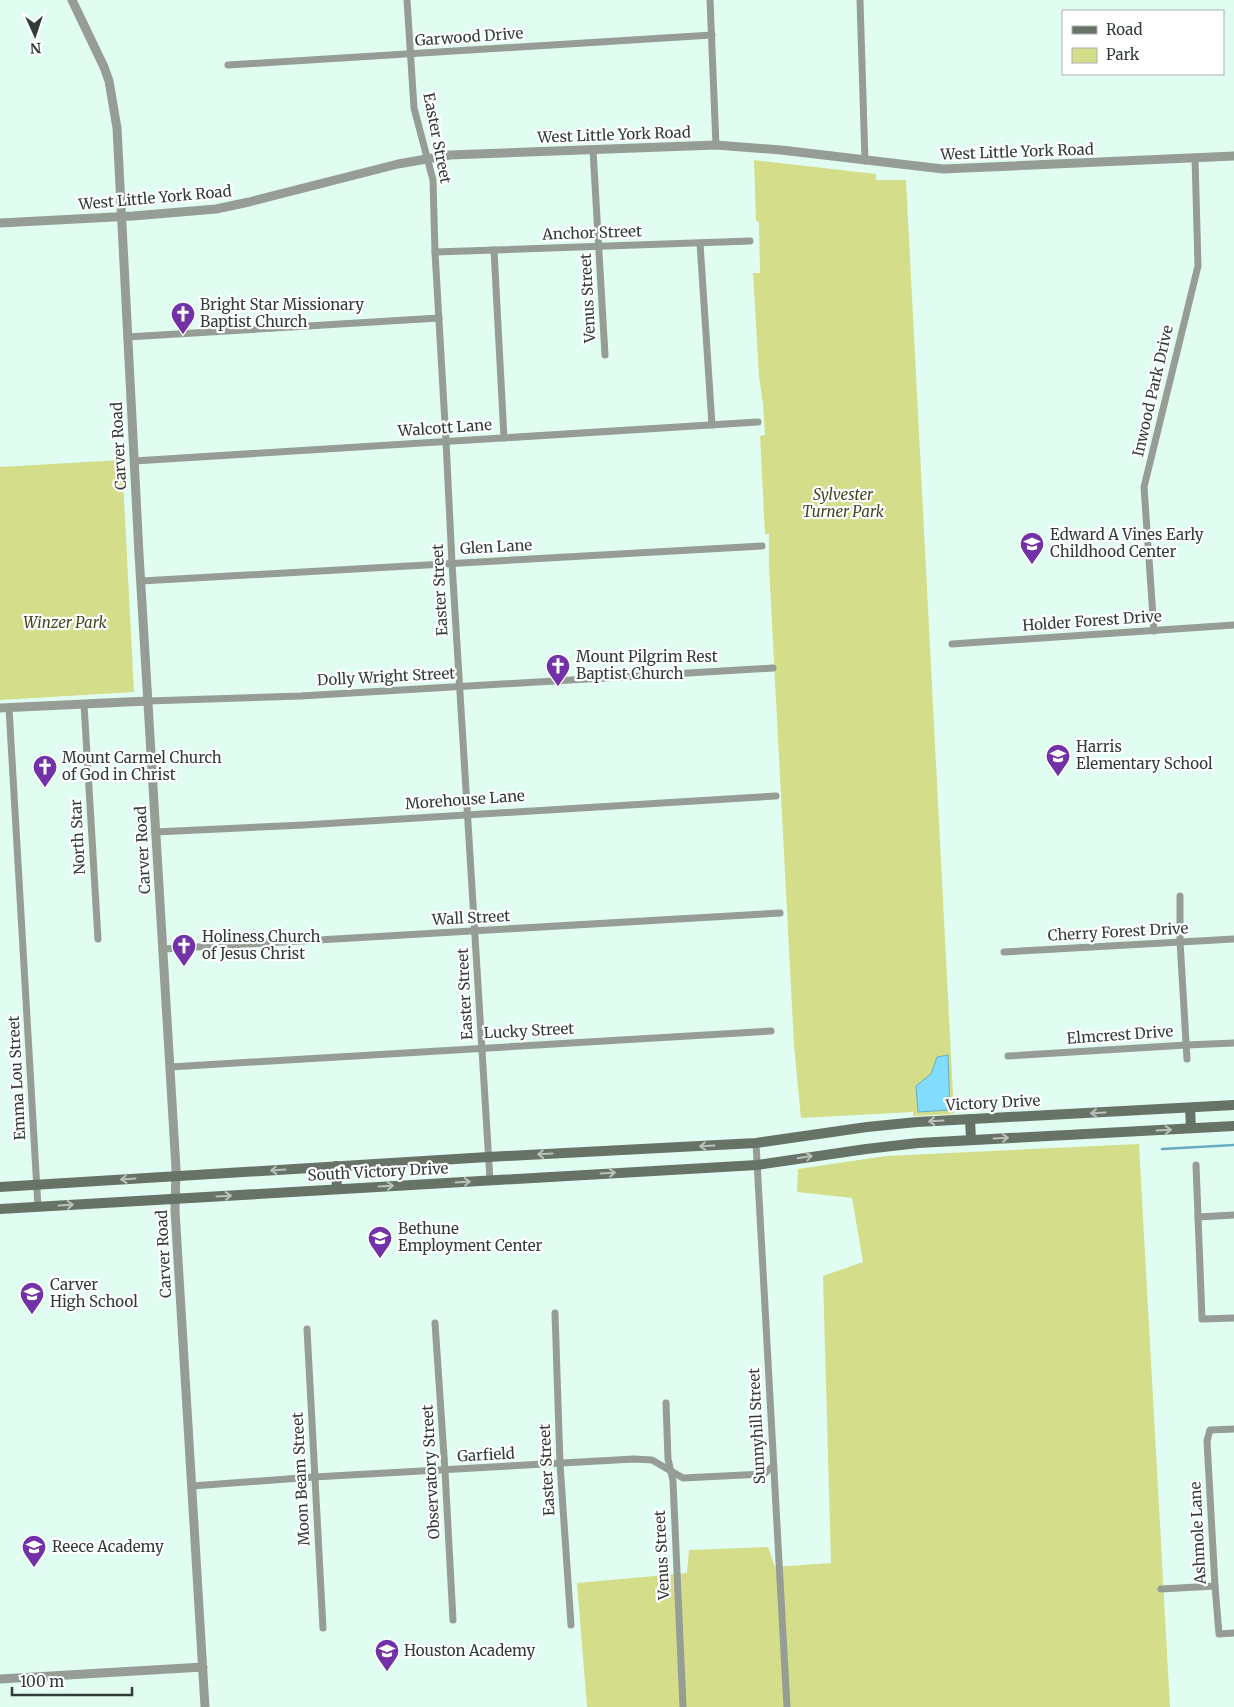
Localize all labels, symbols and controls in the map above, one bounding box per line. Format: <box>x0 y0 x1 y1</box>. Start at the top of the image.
north arrow <box>10 10 60 60</box>
legend <box>1062 10 1224 75</box>
text: Road <box>1106 20 1142 39</box>
street label: Garwood Drive <box>414 23 524 50</box>
text: N <box>30 39 42 57</box>
text: Park <box>1106 45 1140 64</box>
street label: Easter Street <box>419 91 456 185</box>
street label: West Little York Road <box>536 122 691 147</box>
street label: West Little York Road <box>939 139 1094 164</box>
street label: West Little York Road <box>77 181 232 214</box>
street label: Anchor Street <box>541 221 642 244</box>
street label: Venus Street <box>576 253 599 344</box>
place label: Bright Star Missionary Baptist Church <box>200 295 364 331</box>
church icon: Bright Star Missionary Baptist Church <box>170 301 196 335</box>
street label: Inwood Park Drive <box>1128 323 1177 458</box>
street label: Carver Road <box>107 402 130 490</box>
street label: Walcott Lane <box>396 415 493 440</box>
park label: Sylvester Turner Park <box>802 485 885 521</box>
place label: Edward A Vines Early Childhood Center <box>1050 525 1204 561</box>
school or university icon: Edward A Vines Early Childhood Center <box>1019 531 1045 565</box>
street label: Glen Lane <box>459 535 533 558</box>
street label: Easter Street <box>428 543 451 636</box>
street label: Holder Forest Drive <box>1022 606 1162 635</box>
park label: Winzer Park <box>23 613 107 632</box>
place label: Mount Pilgrim Rest Baptist Church <box>576 647 718 683</box>
church icon: Mount Pilgrim Rest Baptist Church <box>545 653 571 687</box>
street label: Dolly Wright Street <box>316 663 456 690</box>
place label: Harris Elementary School <box>1076 737 1213 773</box>
school or university icon: Harris Elementary School <box>1045 743 1071 777</box>
place label: Mount Carmel Church of God in Christ <box>62 748 222 784</box>
church icon: Mount Carmel Church of God in Christ <box>32 754 58 788</box>
street label: Morehouse Lane <box>405 786 526 813</box>
street label: North Star <box>66 798 89 875</box>
street label: Carver Road <box>131 806 154 894</box>
street label: Wall Street <box>430 906 511 929</box>
street label: Cherry Forest Drive <box>1047 918 1189 945</box>
place label: Holiness Church of Jesus Christ <box>202 927 320 963</box>
church icon: Holiness Church of Jesus Christ <box>171 933 197 967</box>
street label: Easter Street <box>453 947 476 1040</box>
street label: Emma Lou Street <box>4 1015 29 1141</box>
street label: Lucky Street <box>483 1019 575 1042</box>
street label: Elmcrest Drive <box>1066 1021 1174 1048</box>
street label: Victory Drive <box>944 1091 1041 1115</box>
one-way arrow <box>1090 1108 1106 1117</box>
one-way arrow <box>928 1117 944 1126</box>
one-way arrow <box>1155 1125 1171 1134</box>
one-way arrow <box>993 1134 1009 1143</box>
one-way arrow <box>699 1141 715 1150</box>
one-way arrow <box>537 1149 553 1158</box>
one-way arrow <box>797 1152 813 1162</box>
street label: South Victory Drive <box>307 1158 449 1185</box>
one-way arrow <box>270 1165 286 1174</box>
one-way arrow <box>600 1169 616 1178</box>
one-way arrow <box>120 1175 136 1184</box>
one-way arrow <box>455 1177 471 1186</box>
one-way arrow <box>378 1182 394 1191</box>
one-way arrow <box>216 1192 232 1201</box>
one-way arrow <box>58 1200 74 1209</box>
street label: Carver Road <box>152 1210 175 1298</box>
place label: Bethune Employment Center <box>398 1219 542 1255</box>
school or university icon: Bethune Employment Center <box>367 1225 393 1259</box>
place label: Carver High School <box>50 1275 138 1311</box>
school or university icon: Carver High School <box>19 1281 45 1315</box>
street label: Sunnyhill Street <box>744 1367 769 1485</box>
street label: Observatory Street <box>417 1404 444 1540</box>
street label: Moon Beam Street <box>288 1412 313 1546</box>
street label: Easter Street <box>535 1423 558 1516</box>
street label: Garfield <box>457 1444 515 1466</box>
street label: Ashmole Lane <box>1185 1481 1210 1586</box>
street label: Venus Street <box>650 1510 673 1601</box>
school or university icon: Reece Academy <box>21 1534 47 1568</box>
place label: Reece Academy <box>52 1537 164 1556</box>
school or university icon: Houston Academy <box>374 1638 400 1672</box>
place label: Houston Academy <box>404 1641 536 1660</box>
scale bar <box>12 1664 132 1696</box>
text: 100 m <box>20 1672 64 1691</box>

